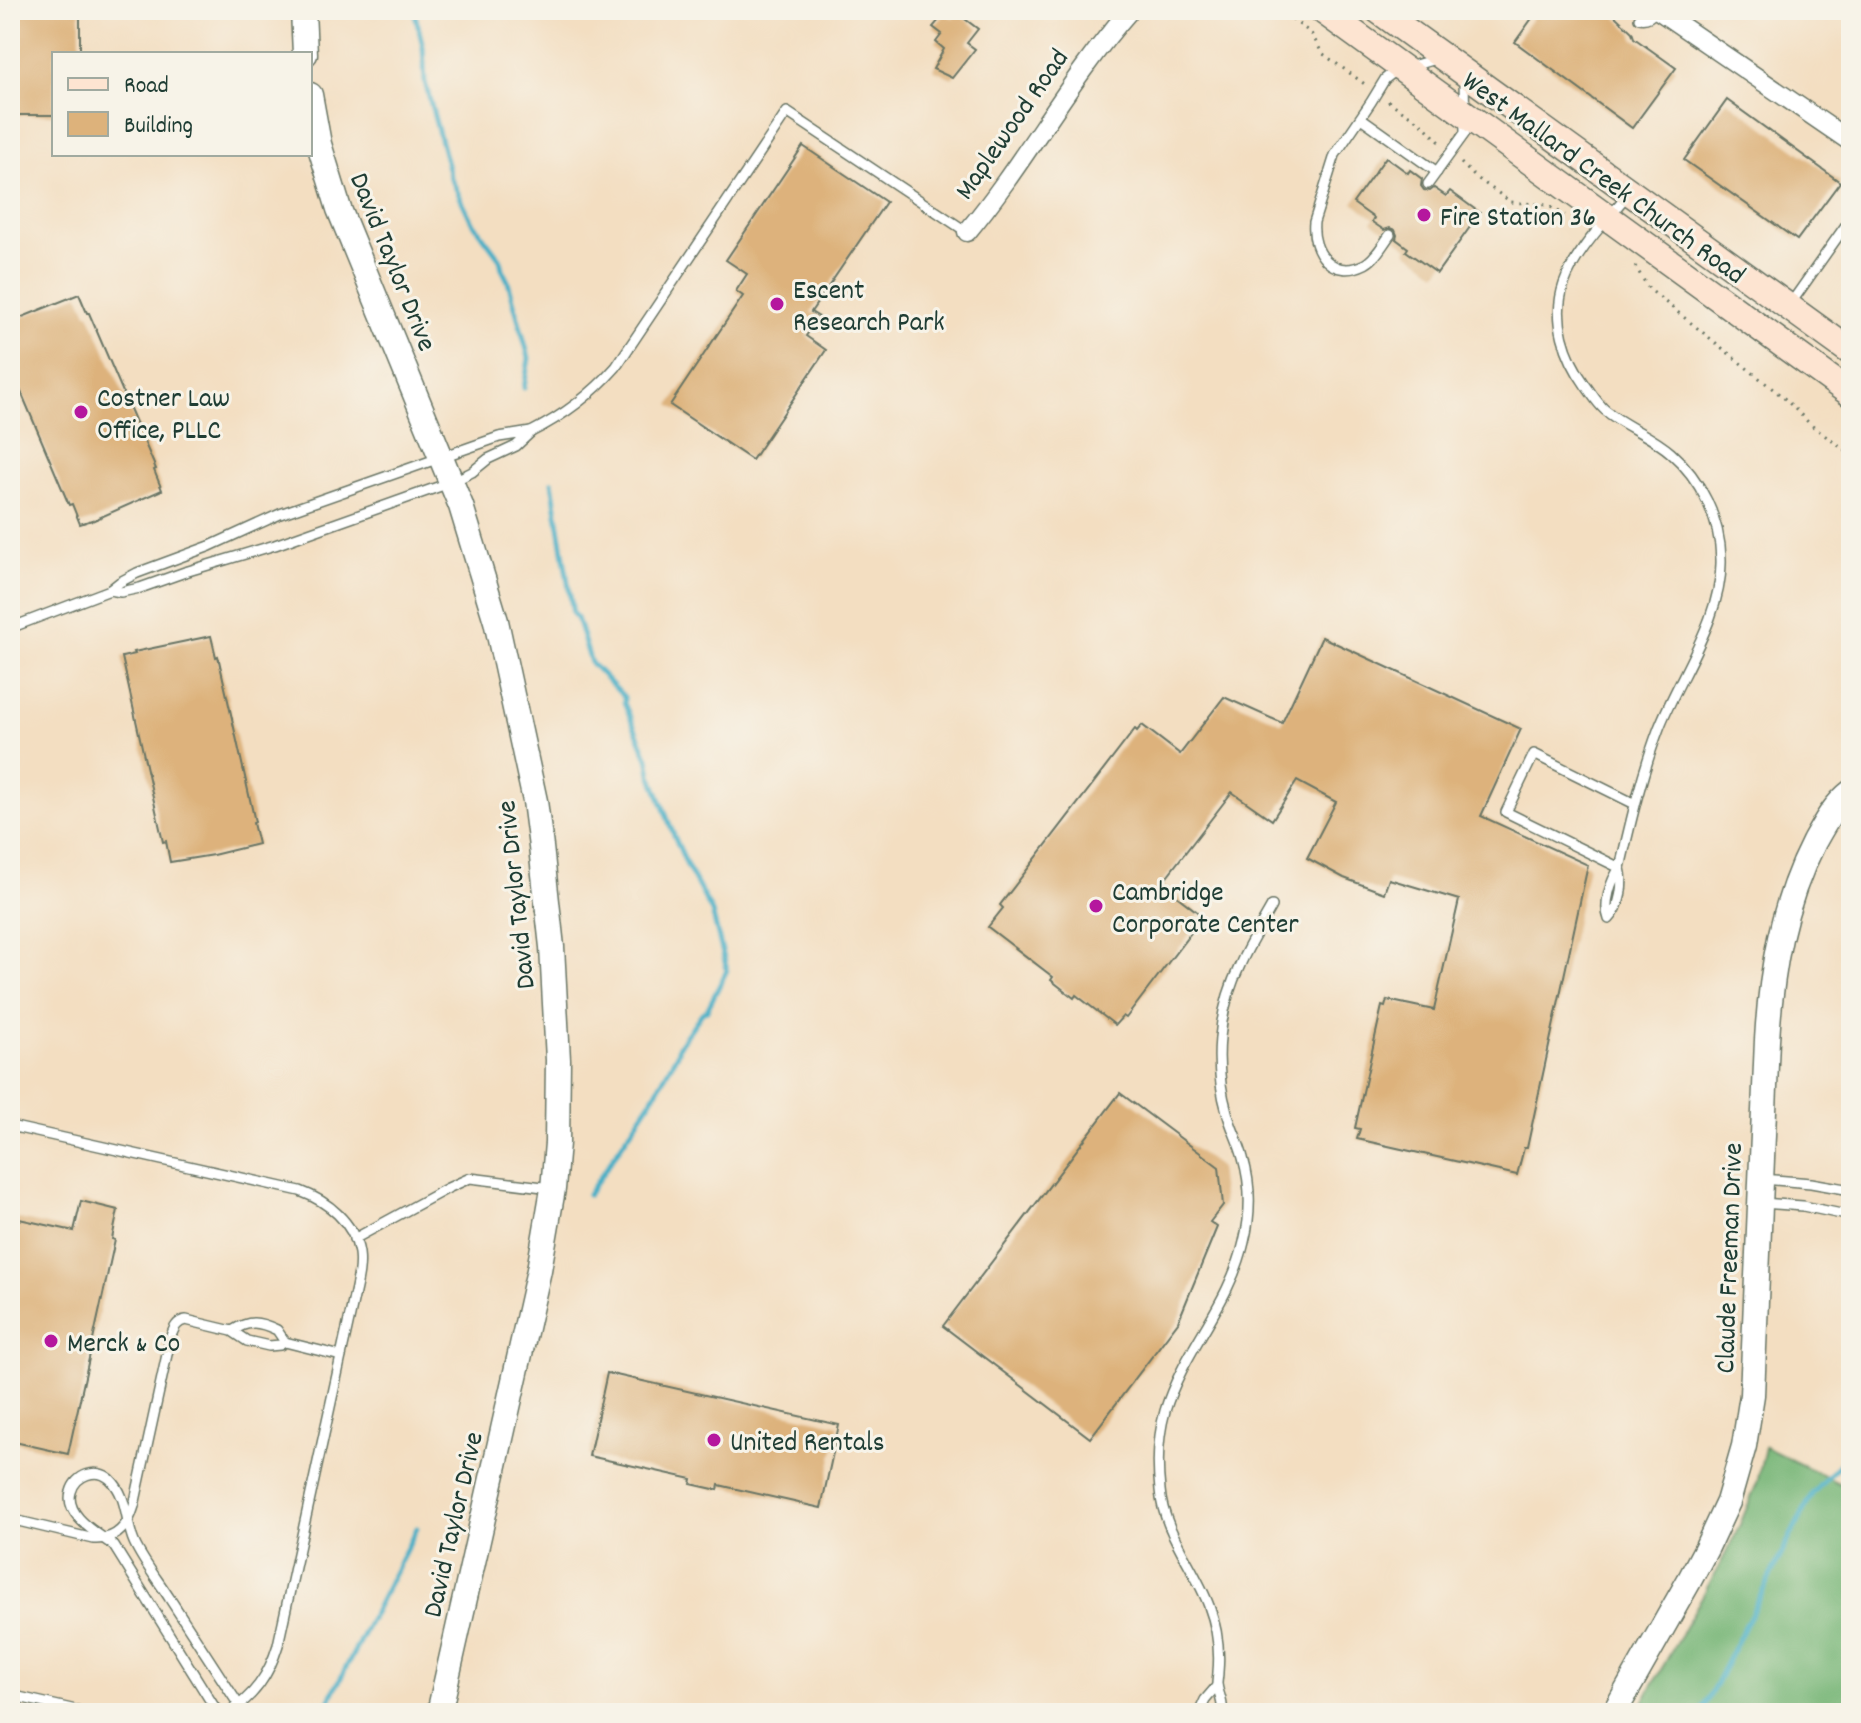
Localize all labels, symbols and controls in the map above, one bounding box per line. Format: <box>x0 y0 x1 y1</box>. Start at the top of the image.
street label: Maplewood Road <box>947 42 1081 210</box>
legend <box>52 52 312 156</box>
street label: West Mallard Creek Church Road <box>1452 63 1752 297</box>
text: Road <box>124 70 169 104</box>
text: Building <box>124 110 193 144</box>
street label: David Taylor Drive <box>336 168 444 358</box>
place label: Fire Station 36 <box>1440 200 1596 240</box>
marker: Fire Station 36 <box>1415 206 1433 224</box>
place label: Escent Research Park <box>793 273 945 345</box>
marker: Escent Research Park <box>768 295 786 313</box>
place label: Costner Law Office, PLLC <box>97 381 230 453</box>
marker: Costner Law Office, PLLC <box>72 403 90 421</box>
street label: David Taylor Drive <box>489 798 549 991</box>
place label: Cambridge Corporate Center <box>1112 875 1299 947</box>
marker: Cambridge Corporate Center <box>1087 897 1105 915</box>
street label: Claude Freeman Drive <box>1708 1142 1756 1374</box>
place label: Merck & Co <box>67 1326 180 1366</box>
marker: Merck & Co <box>42 1332 60 1350</box>
place label: United Rentals <box>730 1425 885 1465</box>
street label: David Taylor Drive <box>415 1428 497 1622</box>
marker: United Rentals <box>705 1431 723 1449</box>

